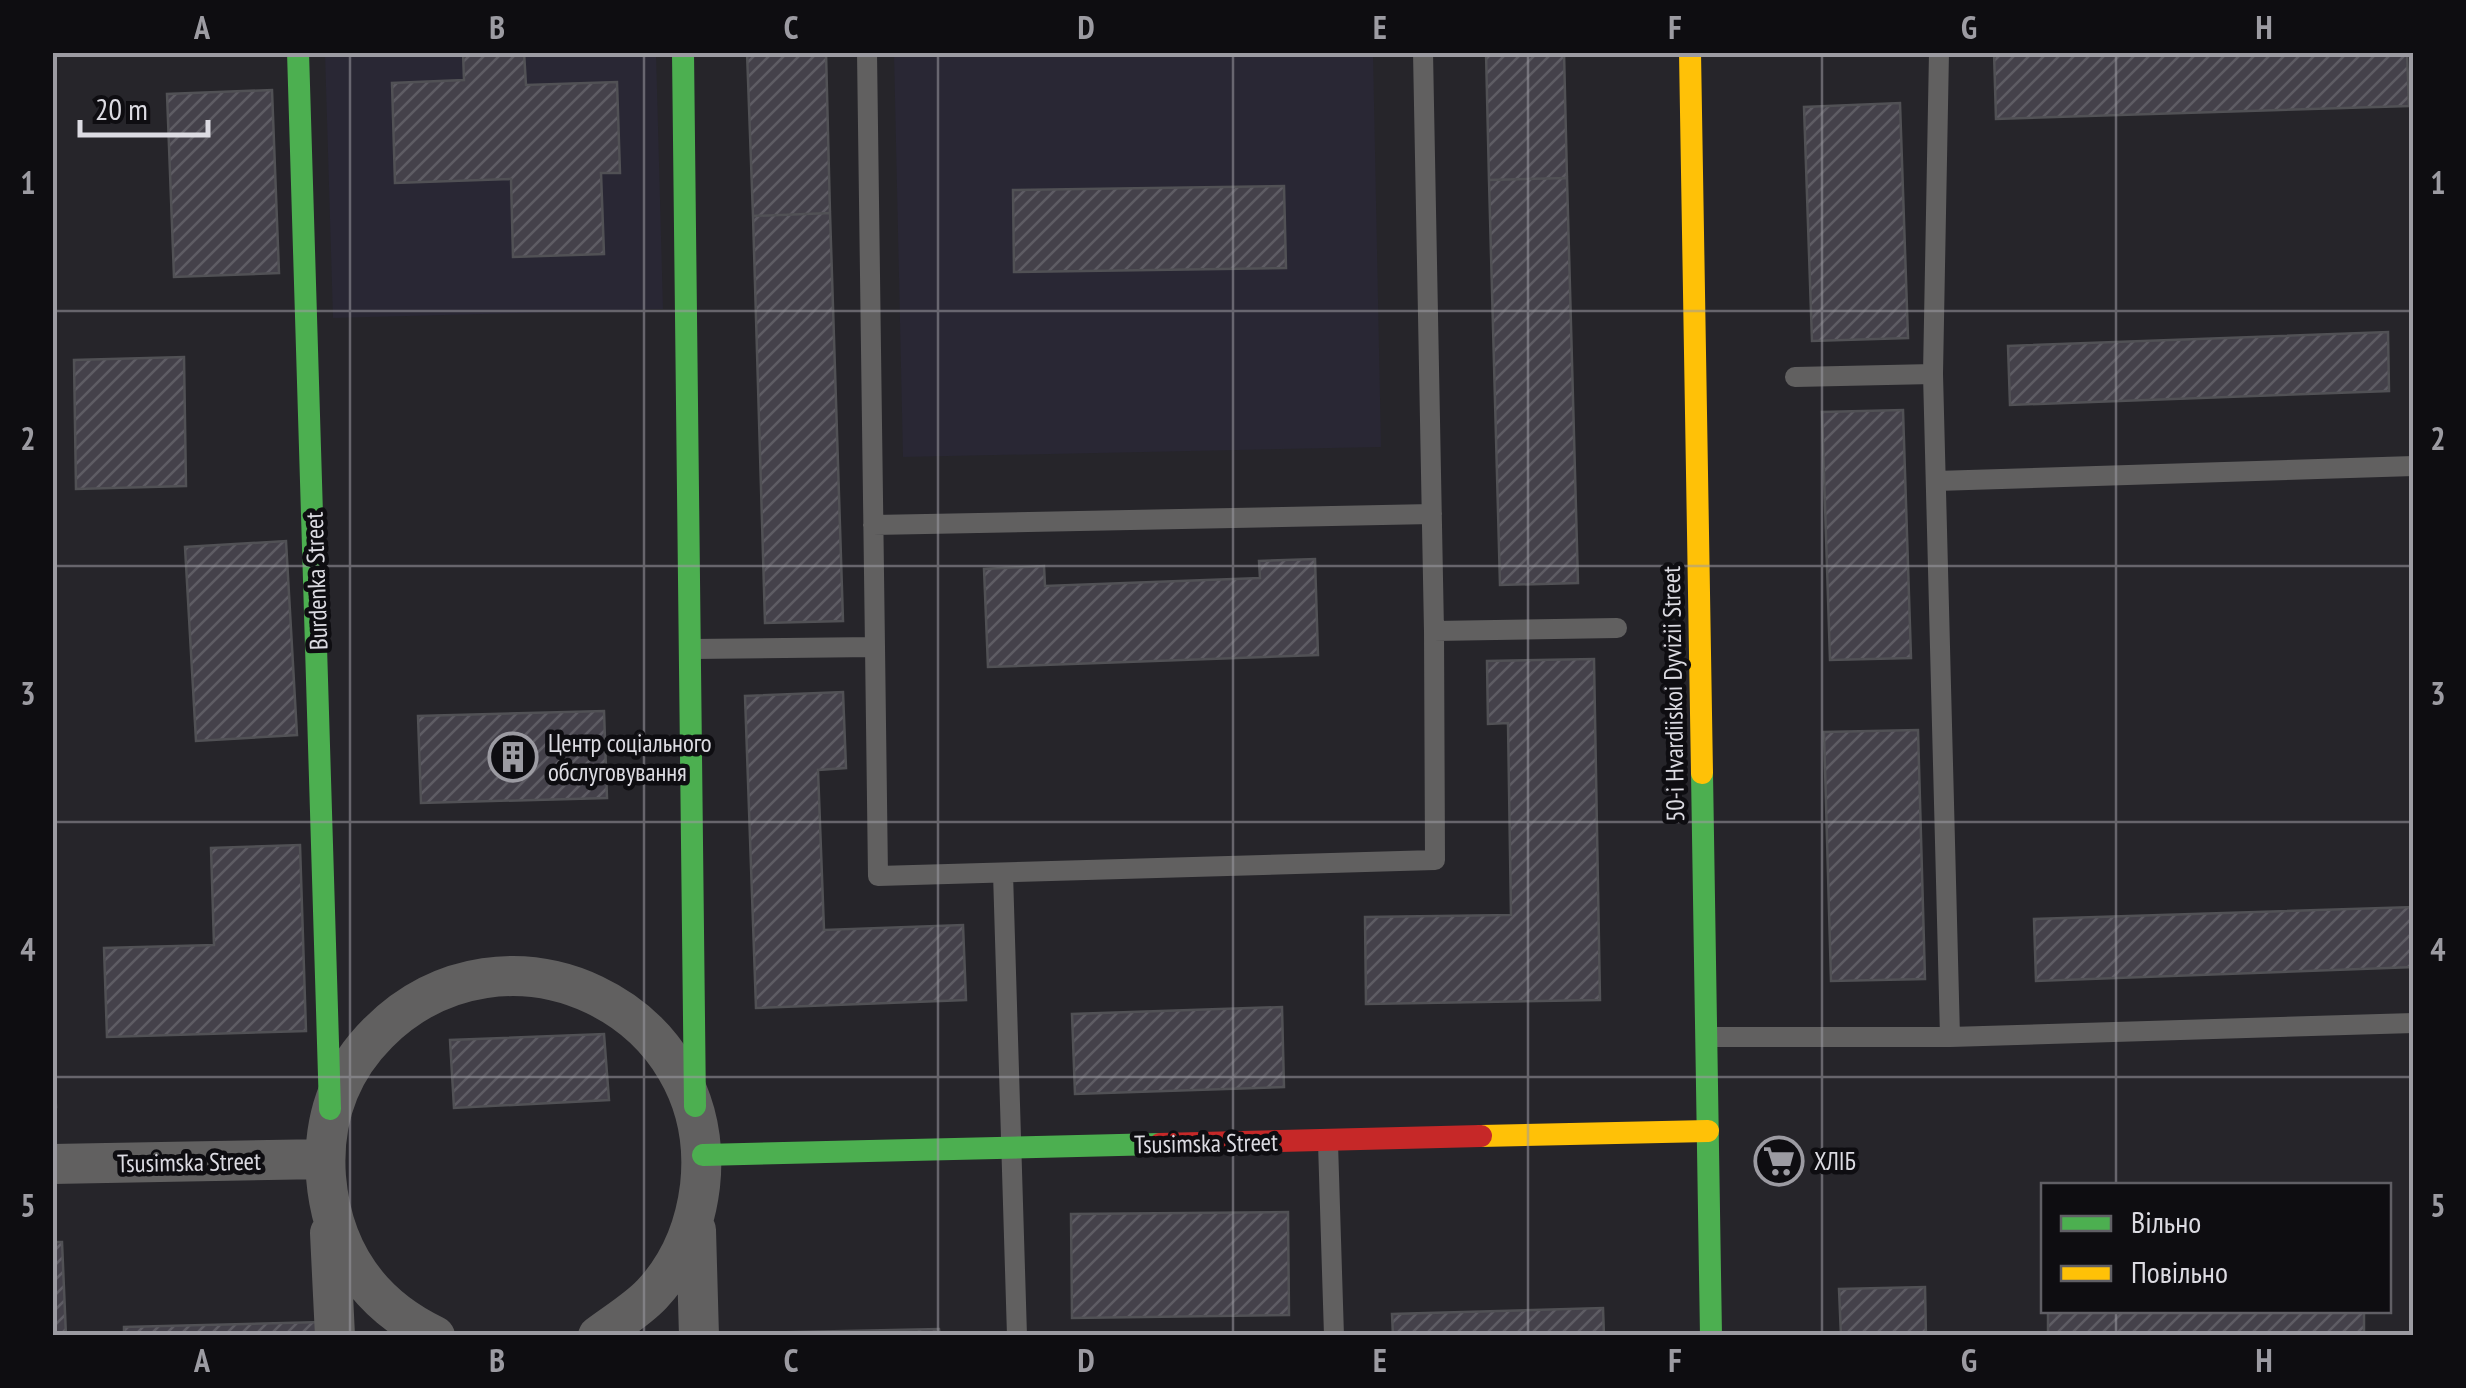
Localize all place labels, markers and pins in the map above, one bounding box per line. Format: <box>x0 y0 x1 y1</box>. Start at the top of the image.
place label: Центр соціального обслуговування <box>548 727 712 788</box>
building icon: Центр соціального обслуговування <box>487 731 539 783</box>
supermarket icon: ХЛІБ <box>1753 1135 1805 1187</box>
place label: ХЛІБ <box>1814 1145 1856 1177</box>

